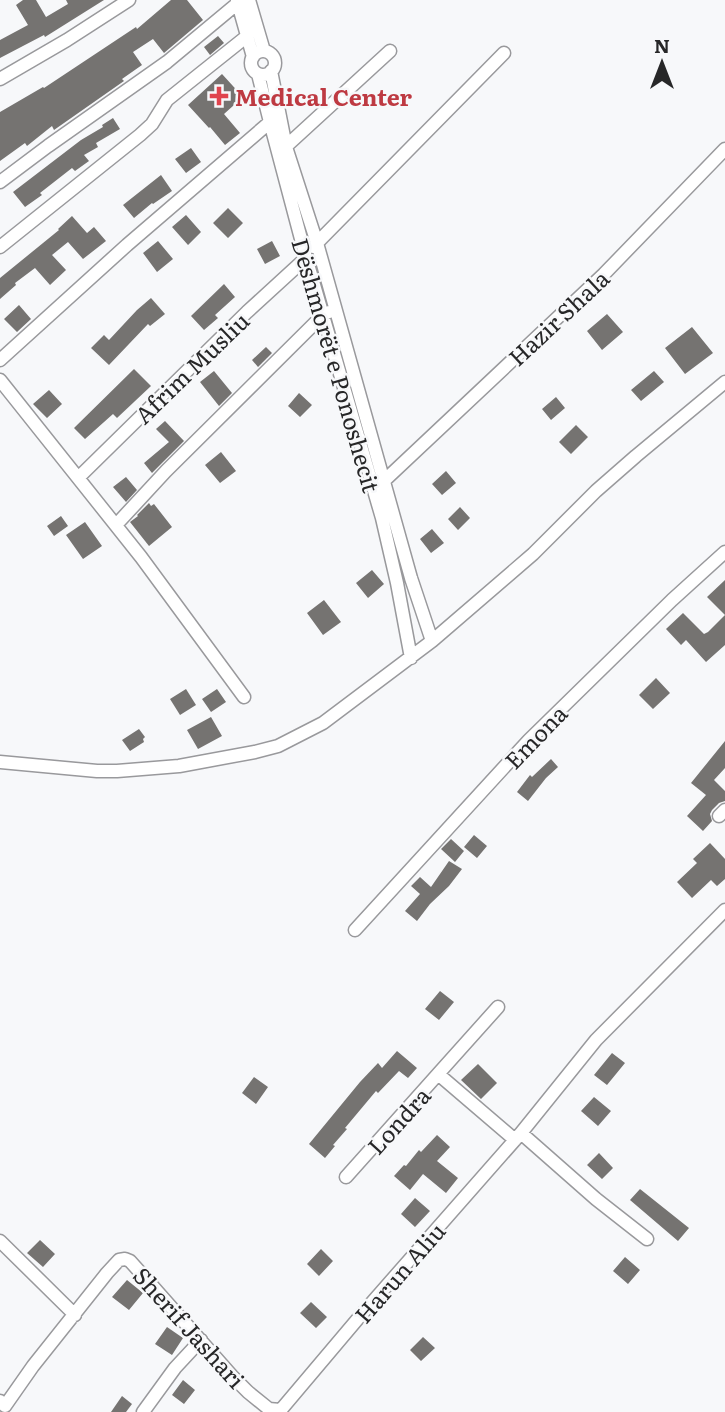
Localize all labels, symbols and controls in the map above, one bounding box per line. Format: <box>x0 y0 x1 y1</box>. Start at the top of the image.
north arrow <box>627 28 697 98</box>
text: N <box>654 31 670 59</box>
place label: Medical Center <box>235 79 413 113</box>
marker: Medical Center <box>209 86 229 106</box>
street label: Dëshmorët e Ponoshecit <box>284 234 390 497</box>
street label: Hazir Shala <box>500 261 617 373</box>
street label: Afrim Musliu <box>126 303 256 431</box>
street label: Emona <box>496 696 575 776</box>
street label: Londra <box>359 1078 438 1161</box>
street label: Harun Aliu <box>346 1214 452 1330</box>
street label: Sherif Jashari <box>126 1259 254 1395</box>

